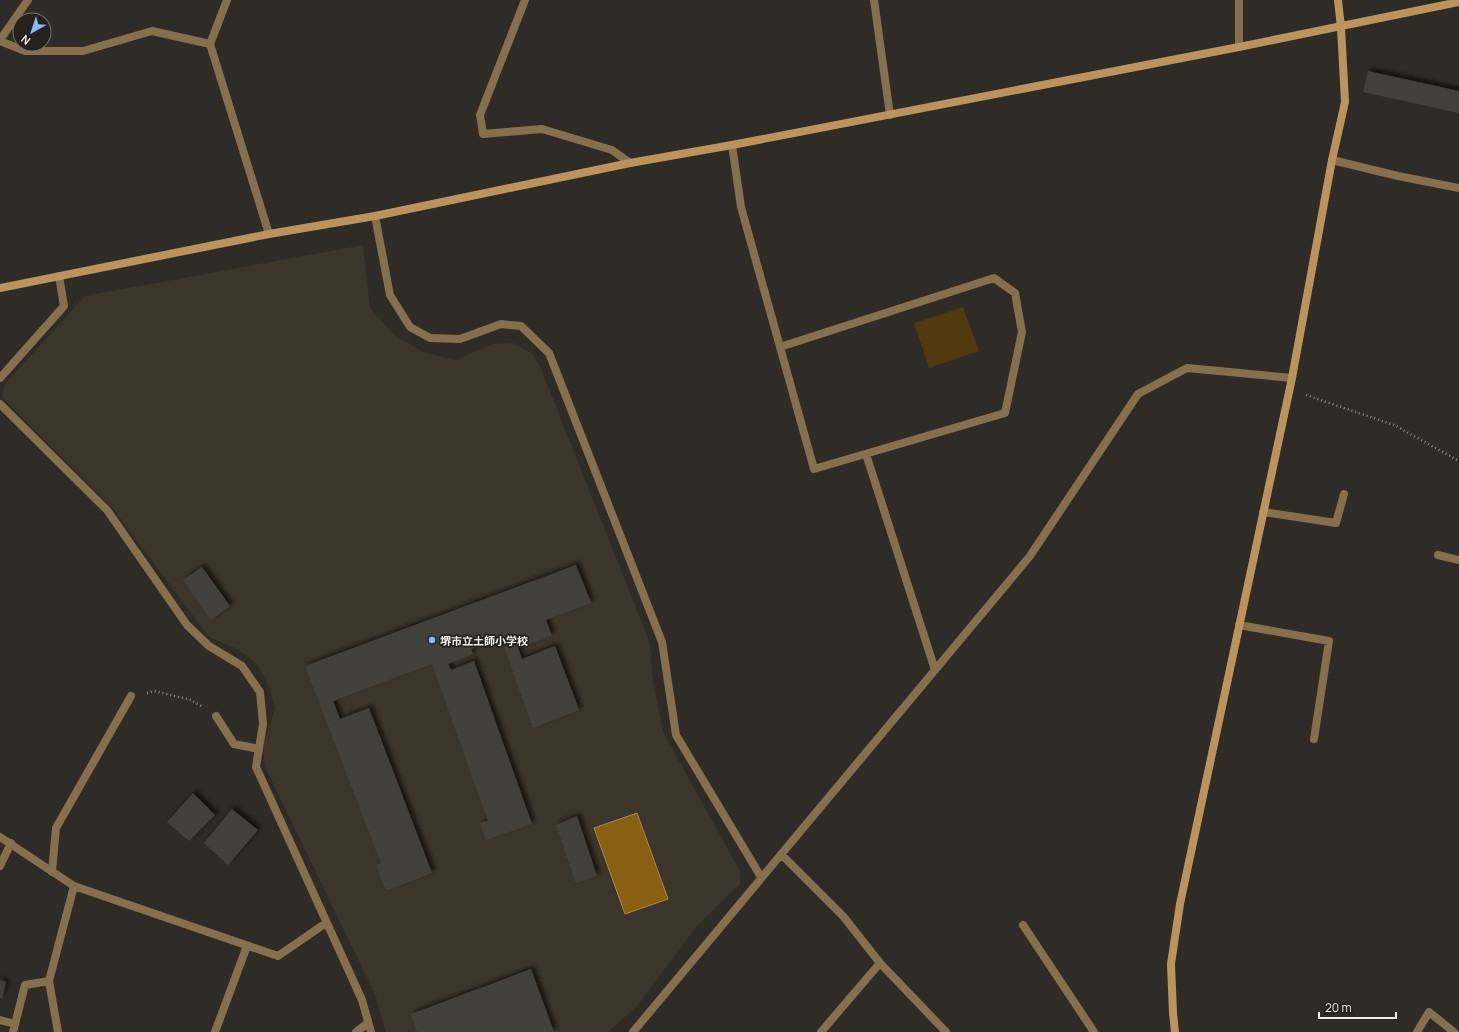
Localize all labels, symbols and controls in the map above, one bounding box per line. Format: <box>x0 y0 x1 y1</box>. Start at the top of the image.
north arrow <box>12 12 52 52</box>
text: N <box>18 32 33 48</box>
place label: 堺市立土師小学校 <box>440 633 528 648</box>
marker: 堺市立土師小学校 <box>427 635 437 645</box>
scale bar <box>1319 994 1396 1020</box>
text: 20 m <box>1325 999 1352 1016</box>

